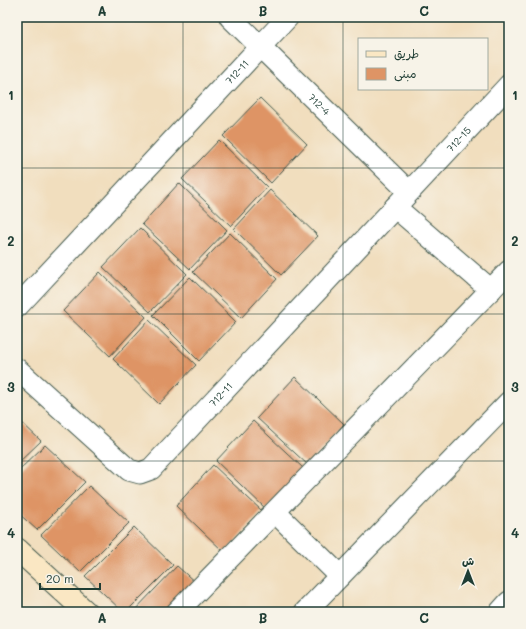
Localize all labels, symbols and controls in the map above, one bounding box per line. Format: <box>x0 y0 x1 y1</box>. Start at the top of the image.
text: A <box>97 2 107 19</box>
text: B <box>259 2 268 19</box>
text: C <box>419 2 429 19</box>
legend <box>358 38 488 90</box>
text: طريق <box>394 45 419 61</box>
street label: 712-11 <box>222 56 252 87</box>
text: مبنى <box>394 65 417 82</box>
text: 1 <box>8 86 14 103</box>
text: 1 <box>512 86 518 103</box>
street label: 712-4 <box>305 90 334 118</box>
street label: 712-15 <box>443 123 474 155</box>
text: 2 <box>7 232 15 249</box>
text: 2 <box>511 232 519 249</box>
text: 3 <box>7 378 15 395</box>
text: 3 <box>511 378 519 395</box>
street label: 712-11 <box>206 379 236 410</box>
text: 4 <box>7 524 15 541</box>
text: 4 <box>511 524 519 541</box>
north arrow <box>448 551 488 591</box>
text: ش <box>462 553 474 568</box>
scale bar <box>40 565 100 591</box>
text: 20 m <box>46 570 74 586</box>
text: A <box>97 609 107 626</box>
text: B <box>259 609 268 626</box>
text: C <box>419 609 429 626</box>

